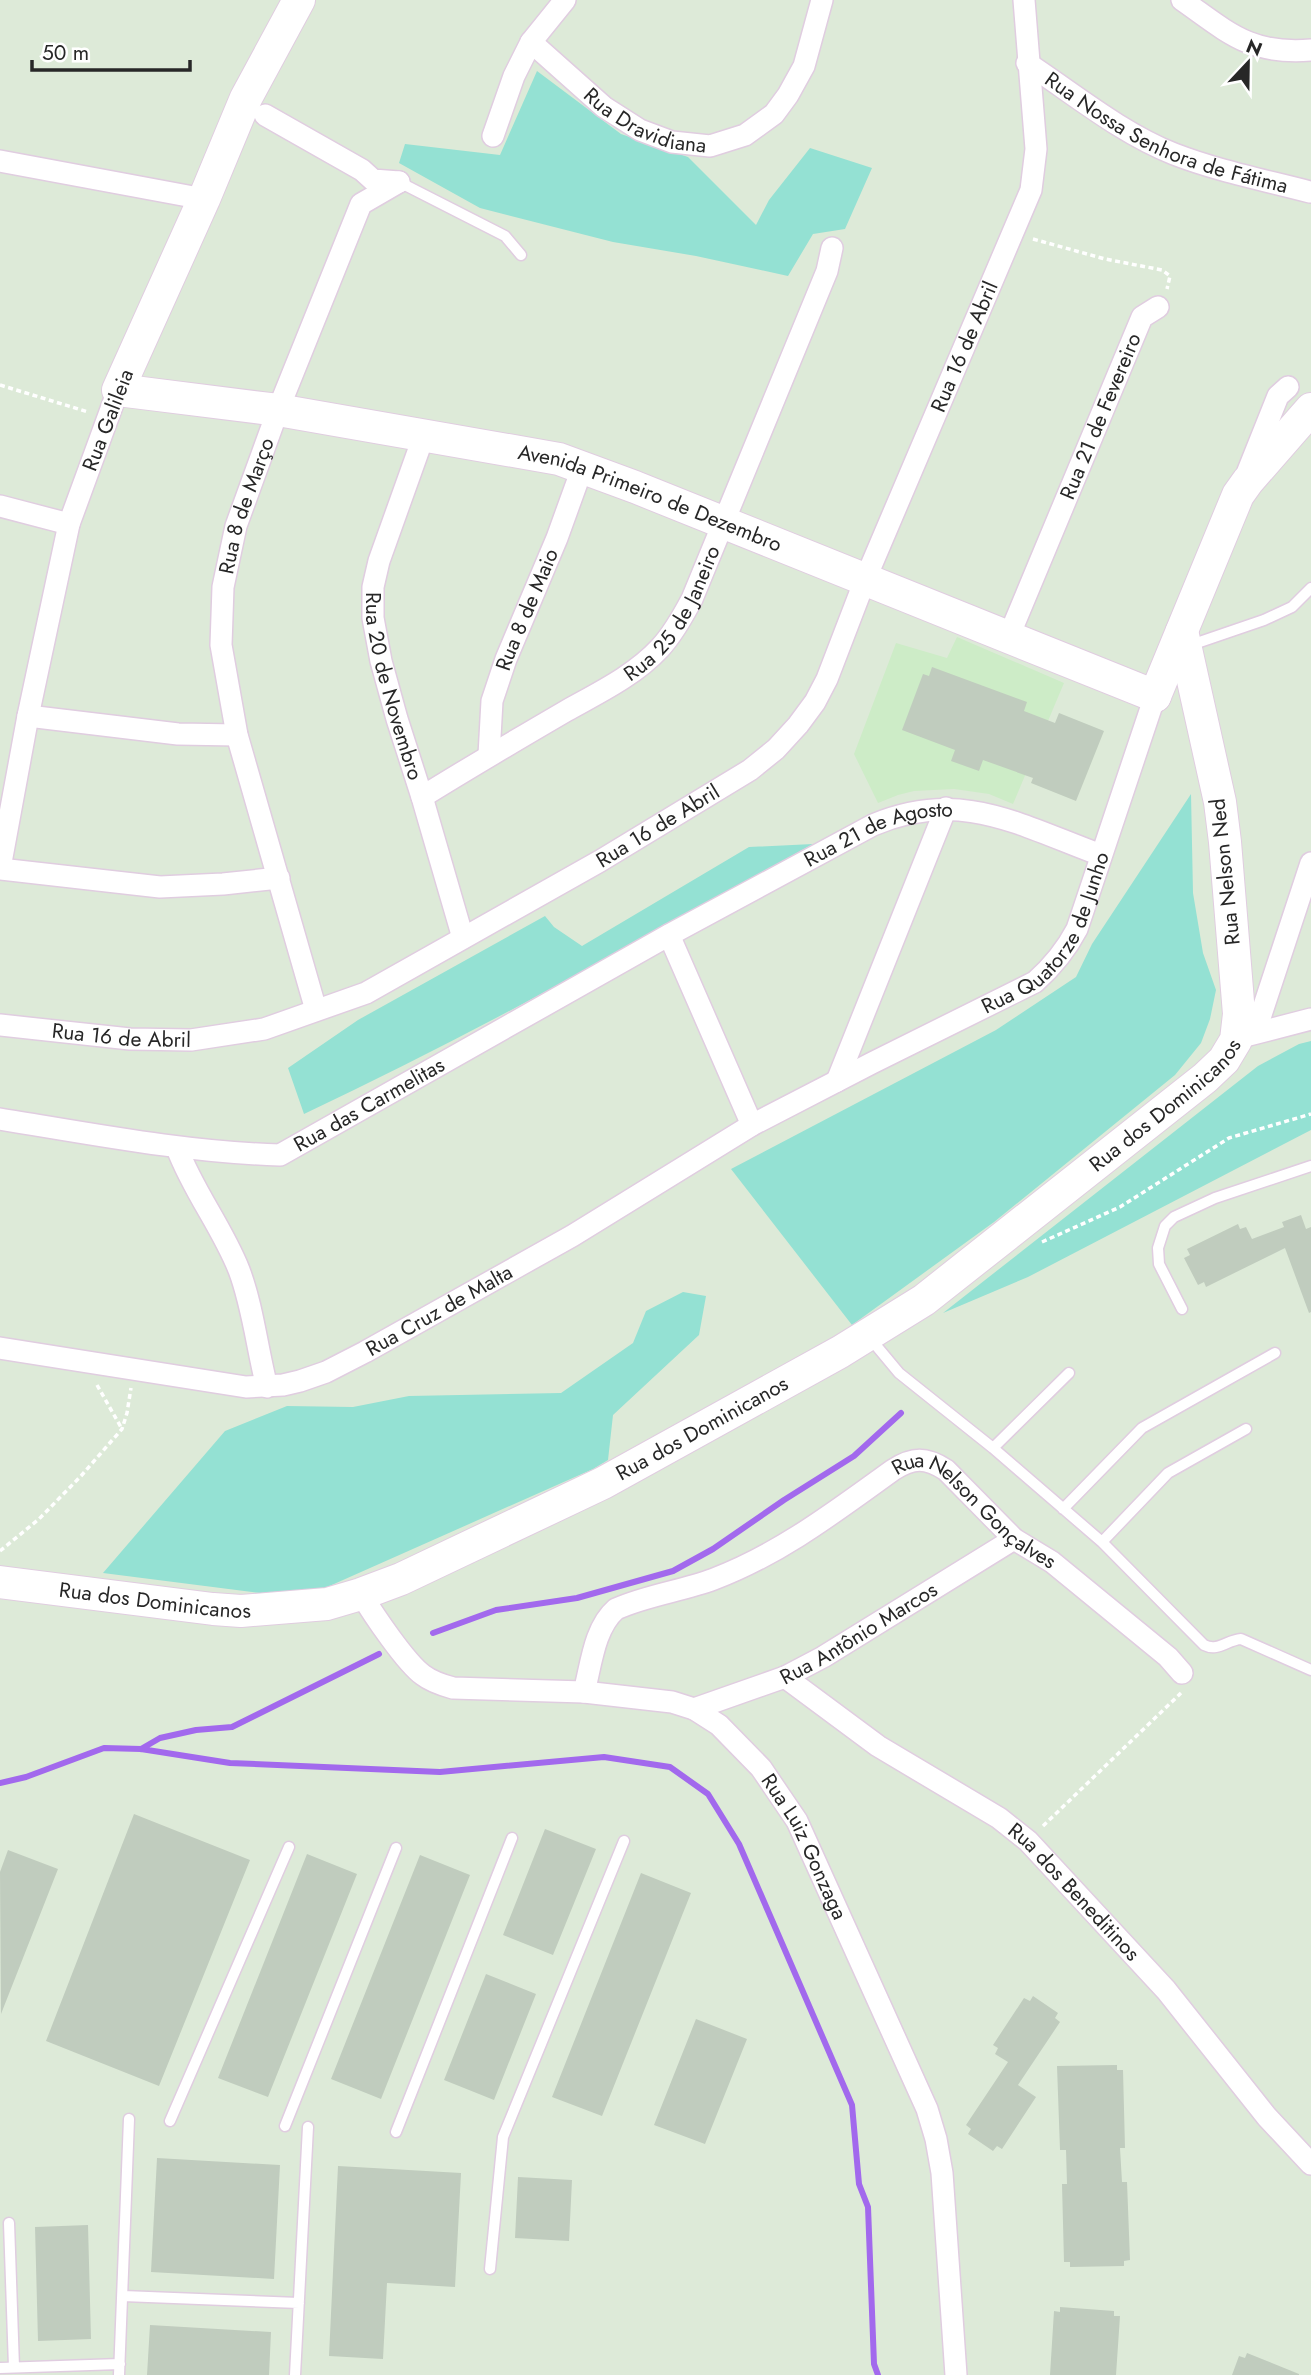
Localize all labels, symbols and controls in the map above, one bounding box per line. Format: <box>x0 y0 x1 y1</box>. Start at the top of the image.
scale bar <box>32 28 189 72</box>
north arrow <box>1213 28 1283 98</box>
text: N <box>1242 32 1266 63</box>
text: 50 m <box>42 38 89 68</box>
street label: Rua Nossa Senhora de Fátima <box>1039 65 1291 201</box>
street label: Rua Dravidiana <box>577 81 708 161</box>
street label: Rua 16 de Abril <box>923 277 1005 417</box>
street label: Rua 21 de Fevereiro <box>1053 329 1149 504</box>
street label: Rua Galileia <box>75 365 141 475</box>
street label: Rua 8 de Março <box>211 434 282 577</box>
street label: Avenida Primeiro de Dezembro <box>516 437 786 559</box>
street label: Rua 25 de Janeiro <box>618 541 727 688</box>
street label: Rua 8 de Maio <box>488 544 566 675</box>
street label: Rua 20 de Novembro <box>358 592 431 784</box>
street label: Rua 16 de Abril <box>590 777 725 875</box>
street label: Rua 21 de Agosto <box>799 794 953 874</box>
street label: Rua Nelson Ned <box>1202 797 1248 947</box>
street label: Rua Quatorze de Junho <box>976 848 1117 1021</box>
street label: Rua 16 de Abril <box>50 1016 191 1055</box>
street label: Rua dos Dominicanos <box>1083 1033 1248 1179</box>
street label: Rua das Carmelitas <box>288 1050 450 1159</box>
street label: Rua Cruz de Malta <box>360 1257 518 1364</box>
street label: Rua dos Dominicanos <box>610 1369 794 1488</box>
street label: Rua Nelson Gonçalves <box>886 1445 1062 1576</box>
street label: Rua dos Dominicanos <box>57 1575 252 1626</box>
street label: Rua Antônio Marcos <box>775 1575 943 1692</box>
street label: Rua Luiz Gonzaga <box>754 1767 855 1925</box>
street label: Rua dos Beneditinos <box>1001 1816 1147 1968</box>

